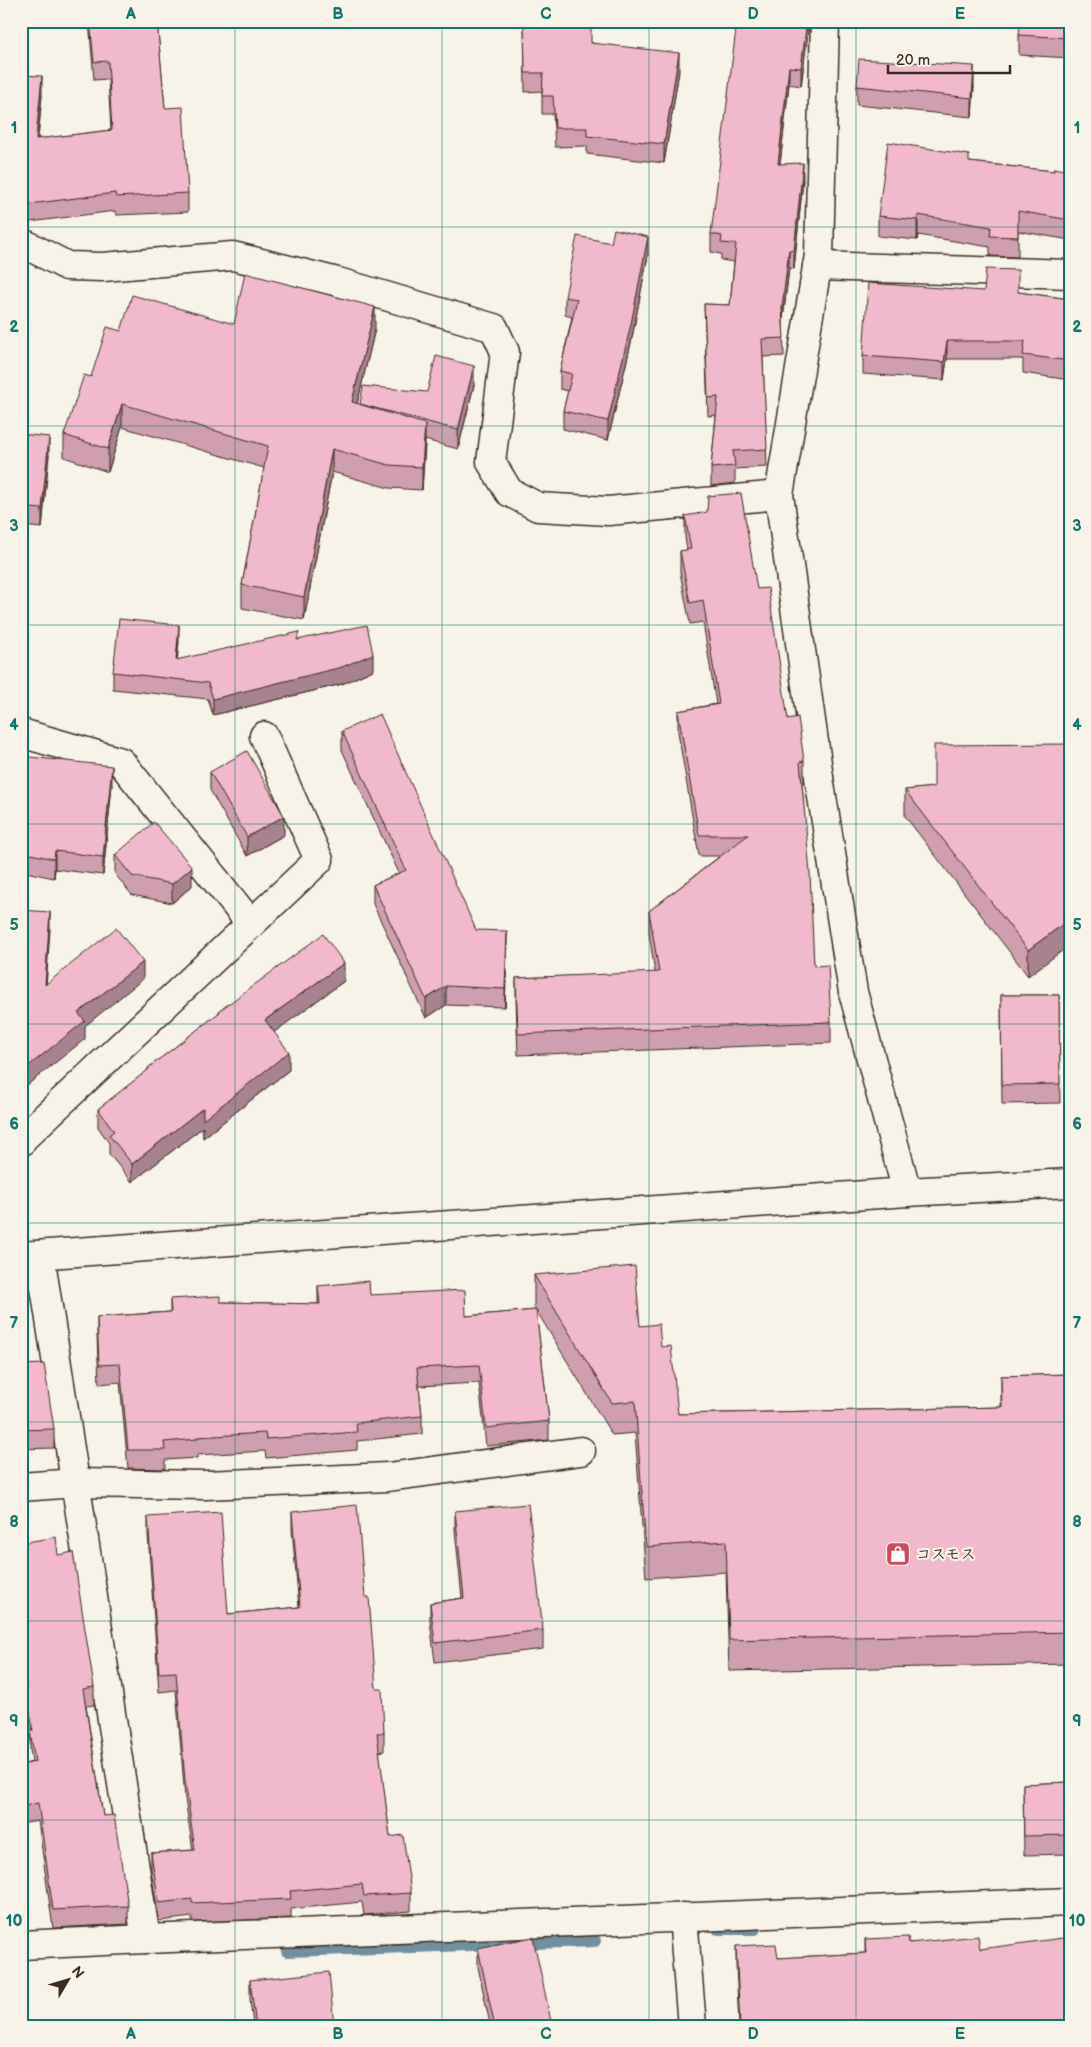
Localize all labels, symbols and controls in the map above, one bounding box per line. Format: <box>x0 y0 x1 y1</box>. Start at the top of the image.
text: A <box>125 5 136 24</box>
text: B <box>332 5 344 24</box>
text: C <box>540 5 552 24</box>
text: D <box>747 5 759 24</box>
text: E <box>955 5 965 24</box>
scale bar <box>888 42 1011 74</box>
text: 20 m <box>896 51 930 70</box>
text: 1 <box>11 119 17 138</box>
text: 1 <box>1074 119 1080 138</box>
text: 2 <box>9 318 19 337</box>
text: 2 <box>1072 318 1082 337</box>
text: 3 <box>9 517 19 536</box>
text: 3 <box>1072 517 1082 536</box>
text: 4 <box>9 716 19 735</box>
text: 4 <box>1072 716 1082 735</box>
text: 5 <box>9 916 19 935</box>
text: 5 <box>1072 916 1082 935</box>
text: 6 <box>9 1115 19 1134</box>
text: 6 <box>1072 1115 1082 1134</box>
text: 7 <box>10 1314 19 1333</box>
text: 7 <box>1073 1314 1082 1333</box>
text: 8 <box>9 1513 19 1532</box>
text: 8 <box>1072 1513 1082 1532</box>
shop icon: コスモス <box>885 1541 911 1567</box>
place label: コスモス <box>916 1545 975 1564</box>
text: 9 <box>9 1712 19 1731</box>
text: 9 <box>1072 1712 1082 1731</box>
text: 10 <box>6 1912 22 1931</box>
text: 10 <box>1069 1912 1085 1931</box>
north arrow <box>42 1954 92 2004</box>
text: N <box>68 1963 88 1982</box>
text: A <box>125 2025 136 2044</box>
text: B <box>332 2025 344 2044</box>
text: C <box>540 2025 552 2044</box>
text: D <box>747 2025 759 2044</box>
text: E <box>955 2025 965 2044</box>

